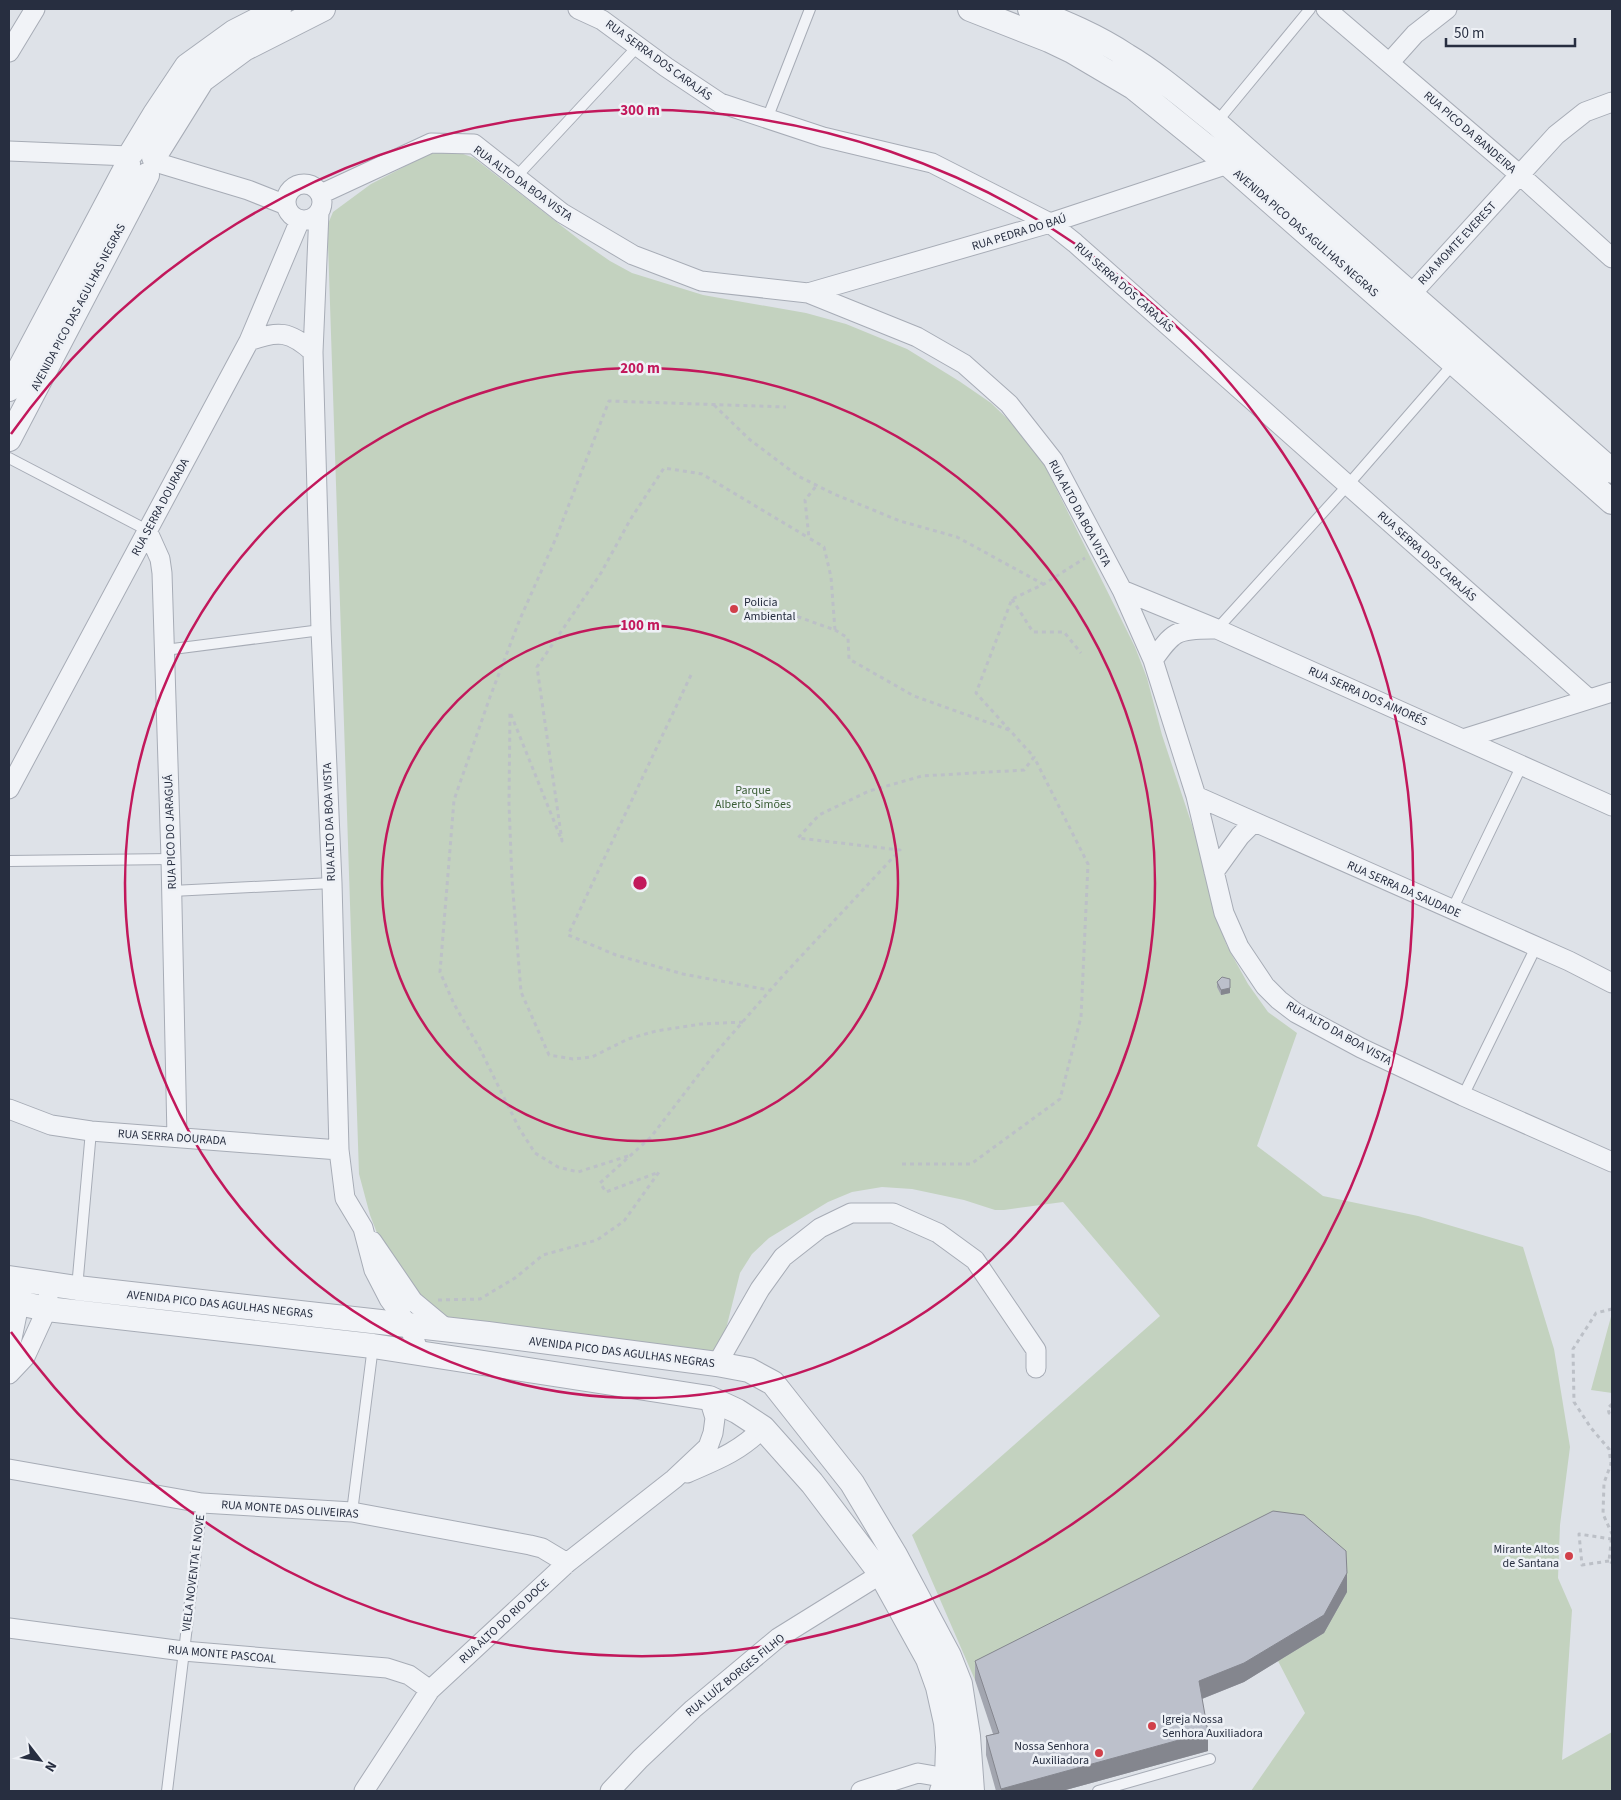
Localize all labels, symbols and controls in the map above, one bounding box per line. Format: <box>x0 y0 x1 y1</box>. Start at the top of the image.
scale bar <box>1446 15 1575 47</box>
street label: RUA SERRA DOS CARAJÁS <box>602 16 716 105</box>
text: 50 m <box>1454 23 1484 44</box>
street label: RUA PICO DA BANDEIRA <box>1420 87 1520 178</box>
text: 300 m <box>620 100 660 121</box>
street label: RUA ALTO DA BOA VISTA <box>470 142 576 225</box>
street label: AVENIDA PICO DAS AGULHAS NEGRAS <box>1229 166 1382 301</box>
street label: RUA MOMTE EVEREST <box>1414 197 1501 289</box>
street label: RUA PEDRA DO BAÚ <box>970 210 1069 255</box>
street label: AVENIDA PICO DAS AGULHAS NEGRAS <box>27 221 130 394</box>
street label: RUA SERRA DOS CARAJÁS <box>1070 238 1177 337</box>
text: 200 m <box>620 358 660 379</box>
street label: RUA SERRA DOURADA <box>127 455 194 559</box>
street label: RUA ALTO DA BOA VISTA <box>1044 457 1115 570</box>
street label: RUA SERRA DOS CARAJÁS <box>1373 507 1480 606</box>
place label: Policia Ambiental <box>744 594 795 625</box>
marker: Policia Ambiental <box>728 603 740 615</box>
text: 100 m <box>620 615 660 636</box>
street label: RUA SERRA DOS AIMORÉS <box>1306 663 1430 730</box>
street label: RUA ALTO DA BOA VISTA <box>319 762 340 882</box>
street label: RUA PICO DO JARAGUÁ <box>160 774 181 890</box>
park label: Parque Alberto Simões <box>715 782 791 813</box>
street label: RUA SERRA DA SAUDADE <box>1344 857 1463 922</box>
centre of rings <box>631 874 649 892</box>
street label: RUA ALTO DA BOA VISTA <box>1283 997 1395 1070</box>
street label: RUA SERRA DOURADA <box>117 1125 227 1150</box>
street label: AVENIDA PICO DAS AGULHAS NEGRAS <box>126 1286 314 1323</box>
street label: AVENIDA PICO DAS AGULHAS NEGRAS <box>528 1333 716 1372</box>
street label: RUA MONTE DAS OLIVEIRAS <box>221 1496 359 1523</box>
street label: VIELA NOVENTA E NOVE <box>178 1513 209 1633</box>
place label: Mirante Altos de Santana <box>1494 1541 1559 1572</box>
marker: Mirante Altos de Santana <box>1563 1550 1575 1562</box>
street label: RUA ALTO DO RIO DOCE <box>456 1575 553 1668</box>
street label: RUA LUÍZ BORGES FILHO <box>682 1630 789 1721</box>
street label: RUA MONTE PASCOAL <box>167 1641 277 1668</box>
place label: Igreja Nossa Senhora Auxiliadora <box>1162 1711 1263 1742</box>
marker: Igreja Nossa Senhora Auxiliadora <box>1146 1720 1158 1732</box>
north arrow <box>15 1735 65 1785</box>
place label: Nossa Senhora Auxiliadora <box>1014 1738 1089 1769</box>
marker: Nossa Senhora Auxiliadora <box>1093 1747 1105 1759</box>
text: N <box>39 1757 61 1775</box>

